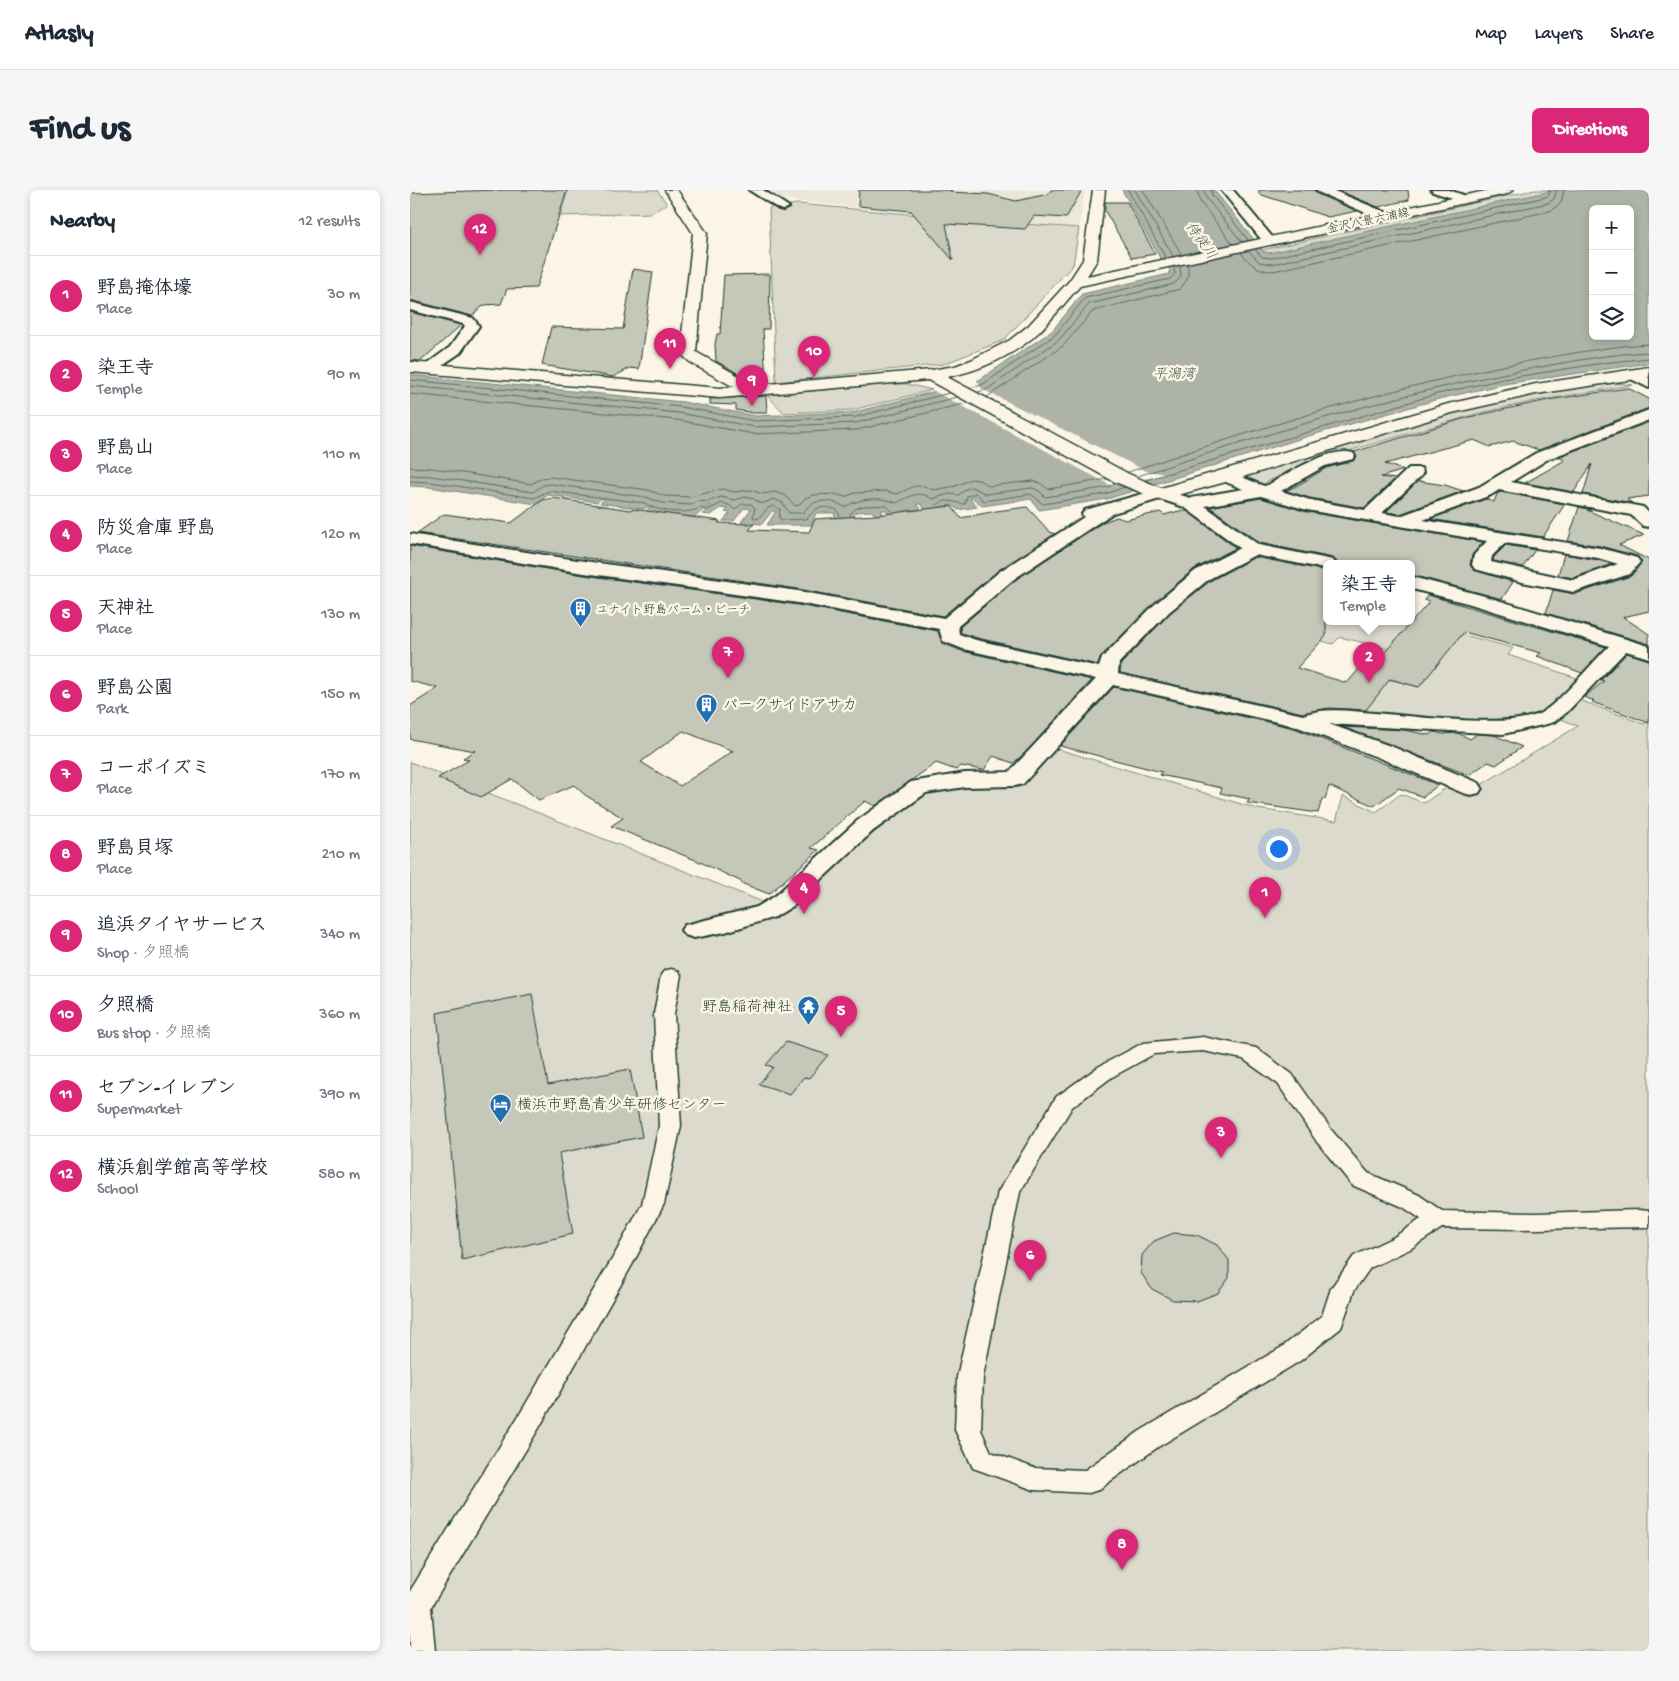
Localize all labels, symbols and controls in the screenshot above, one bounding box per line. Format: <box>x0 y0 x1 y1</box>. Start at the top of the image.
text: Atlasly <box>25 20 94 49</box>
text: Map <box>1475 24 1507 45</box>
text: Layers <box>1535 24 1582 45</box>
text: Share <box>1610 24 1654 45</box>
button: Directions <box>1532 108 1649 153</box>
text: Find us <box>30 110 130 151</box>
street label: 金沢八景六浦線 <box>1326 205 1411 238</box>
map controls <box>1589 205 1634 340</box>
button: + <box>1589 205 1634 250</box>
text: Nearby <box>50 210 115 235</box>
text: 12 results <box>299 213 360 232</box>
pin: 12 <box>464 214 496 255</box>
water label: 侍従川 <box>1181 219 1220 264</box>
button: − <box>1589 250 1634 295</box>
text: 野島掩体壕 <box>97 278 192 301</box>
text: 1 <box>63 286 69 305</box>
text: 30 m <box>327 286 360 305</box>
button: layers <box>1589 295 1634 340</box>
text: Place <box>97 301 132 320</box>
pin: 11 <box>654 328 686 369</box>
pin: 10 <box>798 336 830 377</box>
text: 染王寺 <box>97 358 154 381</box>
pin: 9 <box>736 365 768 406</box>
text: 2 <box>62 366 70 385</box>
text: 90 m <box>328 366 360 385</box>
water label: 平潟湾 <box>1153 366 1197 384</box>
text: Temple <box>97 381 142 400</box>
text: 野島山 <box>97 438 154 461</box>
text: 3 <box>62 446 70 465</box>
text: 110 m <box>323 446 360 465</box>
text: Place <box>97 461 132 480</box>
text: 防災倉庫 野島 <box>97 518 216 541</box>
text: 4 <box>62 526 70 545</box>
text: 120 m <box>321 526 360 545</box>
text: Place <box>97 541 132 560</box>
popup <box>1323 560 1415 625</box>
text: 染王寺 <box>1340 575 1398 598</box>
building icon: ユナイト野島パーム・ビーチ <box>568 597 592 628</box>
text: 天神社 <box>97 598 154 621</box>
text: Temple <box>1340 598 1386 617</box>
place label: ユナイト野島パーム・ビーチ <box>596 603 750 618</box>
text: 5 <box>62 606 70 625</box>
text: 130 m <box>321 606 360 625</box>
text: Place <box>97 621 132 640</box>
pin: 7 <box>712 637 744 678</box>
pin: 2 <box>1353 642 1385 683</box>
text: 野島公園 <box>97 678 173 701</box>
text: 6 <box>62 686 70 705</box>
text: 150 m <box>321 686 360 705</box>
building icon: パークサイドアサカ <box>695 692 719 723</box>
place label: パークサイドアサカ <box>723 697 857 715</box>
text: Park <box>97 701 128 720</box>
text: コーポイズミ <box>97 758 210 781</box>
text: 7 <box>62 766 70 785</box>
text: 170 m <box>321 766 360 785</box>
text: Place <box>97 781 132 800</box>
your location <box>1266 836 1292 862</box>
text: 野島貝塚 <box>97 838 173 861</box>
text: 8 <box>62 846 70 865</box>
text: 210 m <box>321 846 360 865</box>
text: Place <box>97 861 132 880</box>
pin: 4 <box>788 873 820 914</box>
pin: 1 <box>1249 877 1281 918</box>
text: 追浜タイヤサービス <box>97 915 267 938</box>
text: 9 <box>62 926 70 945</box>
text: 340 m <box>320 926 360 945</box>
text: Shop · 夕照橋 <box>97 945 190 964</box>
temple icon: 野島稲荷神社 <box>796 994 820 1025</box>
text: 夕照橋 <box>97 995 154 1018</box>
pin: 5 <box>825 996 857 1037</box>
place label: 野島稲荷神社 <box>702 998 792 1017</box>
text: 10 <box>58 1006 74 1025</box>
text: 360 m <box>319 1006 360 1025</box>
text: Bus stop · 夕照橋 <box>97 1025 212 1044</box>
text: セブン-イレブン <box>97 1078 236 1101</box>
text: 11 <box>60 1086 72 1105</box>
text: 390 m <box>319 1086 360 1105</box>
hotel icon: 横浜市野島青少年研修センター <box>489 1092 513 1123</box>
place label: 横浜市野島青少年研修センター <box>517 1096 726 1115</box>
text: Supermarket <box>97 1101 182 1120</box>
pin: 3 <box>1205 1117 1237 1158</box>
text: 横浜創学館高等学校 <box>97 1158 268 1181</box>
text: 12 <box>59 1166 73 1185</box>
text: 580 m <box>319 1166 360 1185</box>
text: School <box>97 1181 139 1200</box>
pin: 6 <box>1014 1240 1046 1281</box>
pin: 8 <box>1106 1529 1138 1570</box>

